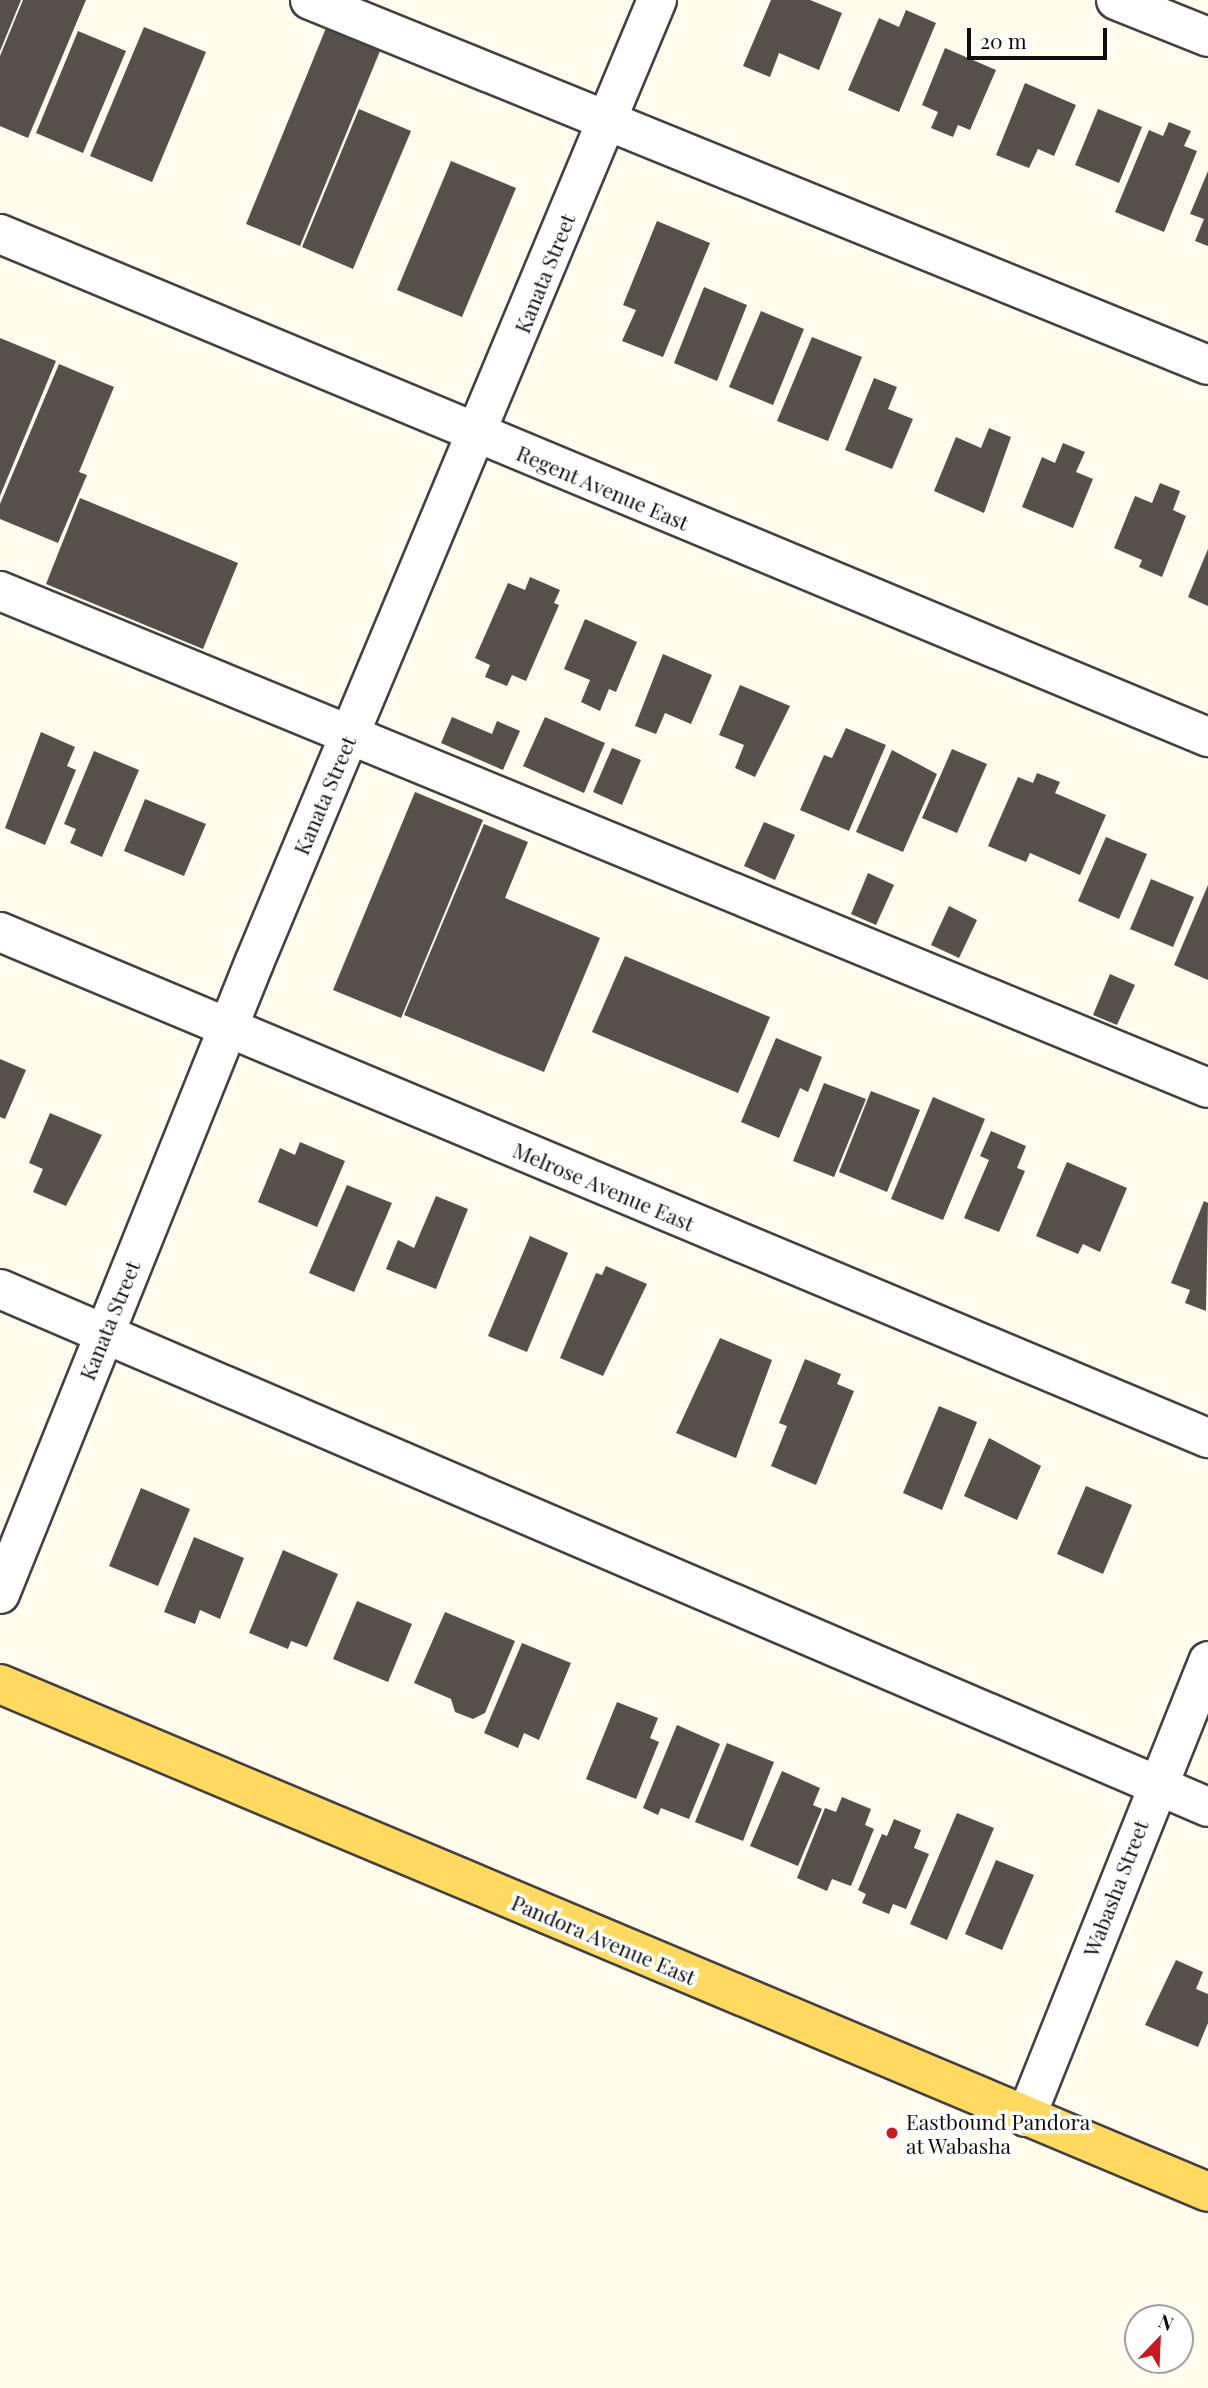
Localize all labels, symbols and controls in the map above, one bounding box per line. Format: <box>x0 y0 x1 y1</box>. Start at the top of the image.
scale bar <box>970 14 1110 58</box>
text: 20 m <box>980 26 1027 54</box>
street label: Kanata Street <box>509 210 579 336</box>
street label: Regent Avenue East <box>513 439 693 535</box>
street label: Kanata Street <box>288 732 360 858</box>
street label: Melrose Avenue East <box>509 1136 699 1236</box>
street label: Kanata Street <box>74 1257 144 1383</box>
street label: Wabasha Street <box>1077 1816 1153 1960</box>
street label: Pandora Avenue East <box>508 1889 700 1989</box>
place label: Eastbound Pandora at Wabasha <box>906 2108 1090 2158</box>
marker: Eastbound Pandora at Wabasha <box>884 2125 900 2141</box>
north arrow <box>1124 2304 1194 2374</box>
text: N <box>1155 2307 1178 2336</box>

